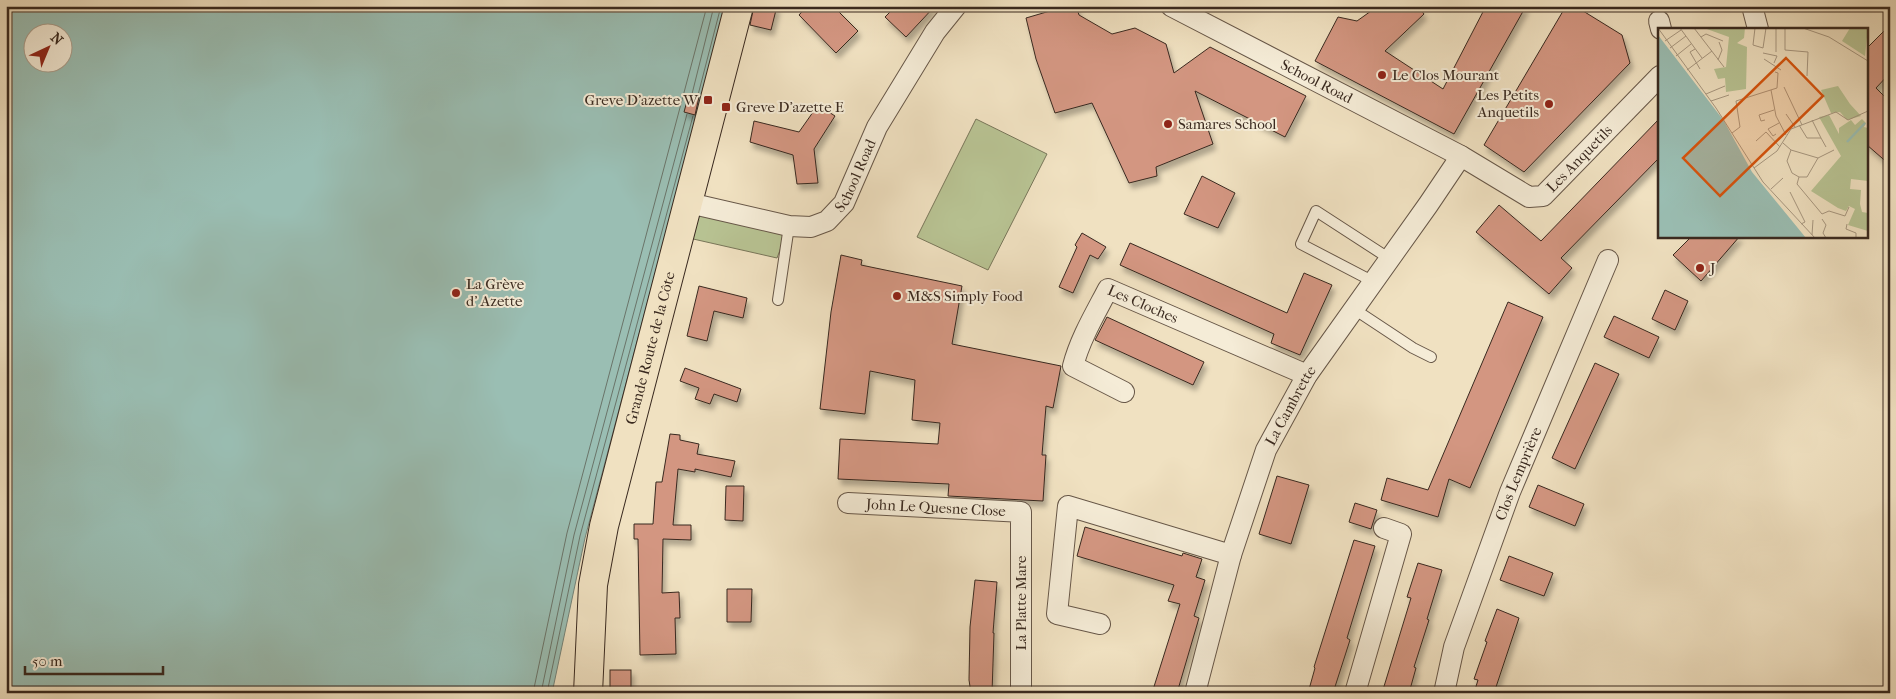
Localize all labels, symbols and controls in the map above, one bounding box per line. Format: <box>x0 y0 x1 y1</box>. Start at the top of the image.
north arrow <box>22 22 72 72</box>
inset map <box>1658 28 1868 238</box>
text: N <box>47 29 67 49</box>
street label: School Road <box>1278 55 1356 108</box>
place label: Le Clos Mourant <box>1392 66 1500 84</box>
marker: Le Clos Mourant <box>1376 69 1388 81</box>
place label: Les Petits Anquetils <box>1477 86 1539 121</box>
place label: Greve D'azette W <box>584 91 699 109</box>
marker: Greve D'azette W <box>702 94 714 106</box>
place label: Greve D'azette E <box>736 98 844 116</box>
marker: Les Petits Anquetils <box>1543 98 1555 110</box>
marker: Greve D'azette E <box>720 101 732 113</box>
place label: Samares School <box>1178 115 1276 133</box>
marker: Samares School <box>1162 118 1174 130</box>
street label: Les Anquetils <box>1543 121 1616 196</box>
street label: School Road <box>831 136 880 216</box>
place label: J <box>1709 259 1716 277</box>
marker: J <box>1694 262 1706 274</box>
street label: Grande Route de la Côte <box>622 269 679 427</box>
place label: La Grève d’ Azette <box>466 275 525 310</box>
street label: Les Cloches <box>1105 281 1181 327</box>
marker: La Grève d’ Azette <box>450 287 462 299</box>
place label: M&S Simply Food <box>907 287 1024 305</box>
marker: M&S Simply Food <box>891 290 903 302</box>
street label: La Cambrette <box>1261 362 1320 449</box>
street label: Clos Lemprière <box>1491 424 1546 523</box>
street label: John Le Quesne Close <box>865 495 1007 520</box>
street label: La Platte Mare <box>1012 555 1030 651</box>
scale bar <box>25 644 162 676</box>
text: 50 m <box>32 652 63 670</box>

